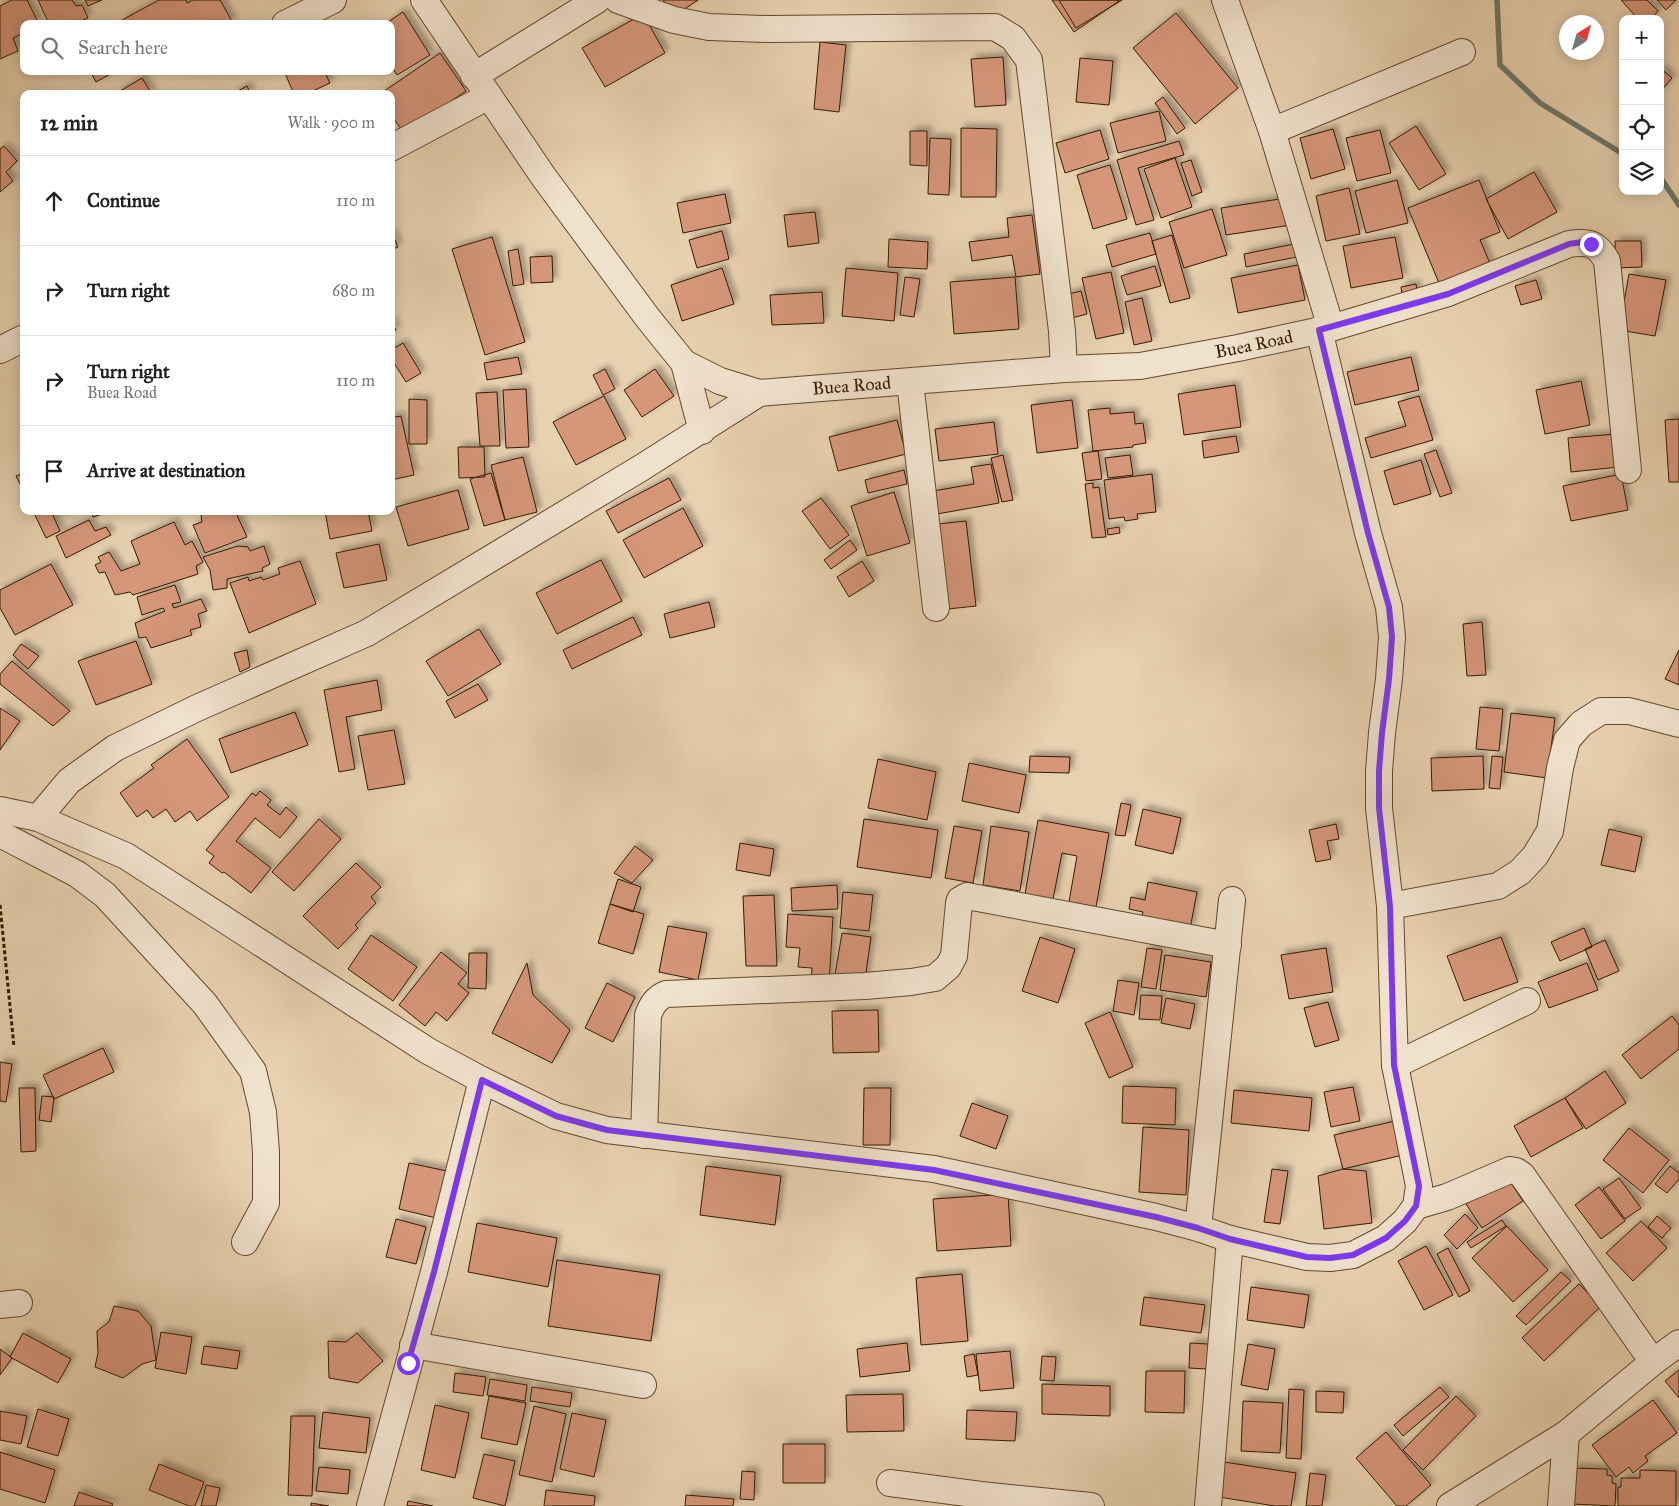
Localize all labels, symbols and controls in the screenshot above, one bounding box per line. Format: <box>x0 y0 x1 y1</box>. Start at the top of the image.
north arrow <box>1559 15 1604 60</box>
map controls <box>1619 15 1664 195</box>
button: + <box>1619 15 1664 60</box>
search box <box>20 20 395 75</box>
icon: search <box>38 34 66 62</box>
text: Search here <box>78 36 168 59</box>
button: − <box>1619 60 1664 105</box>
button: locate <box>1619 105 1664 150</box>
text: 12 min <box>40 110 98 136</box>
text: Walk · 900 m <box>288 113 375 132</box>
button: layers <box>1619 150 1664 195</box>
icon: ahead <box>40 187 68 215</box>
text: Continue <box>87 189 160 212</box>
text: 110 m <box>336 191 375 210</box>
route end <box>1580 233 1603 256</box>
icon: right <box>40 277 68 305</box>
text: Turn right <box>87 279 170 302</box>
text: 680 m <box>332 281 375 300</box>
street label: Buea Road <box>1213 326 1295 363</box>
text: Turn right <box>87 360 170 383</box>
icon: right <box>40 367 68 395</box>
text: 110 m <box>336 371 375 390</box>
street label: Buea Road <box>811 372 892 400</box>
text: Buea Road <box>87 383 157 402</box>
icon: arrive <box>40 457 68 485</box>
text: Arrive at destination <box>87 459 245 482</box>
route start <box>397 1352 420 1375</box>

